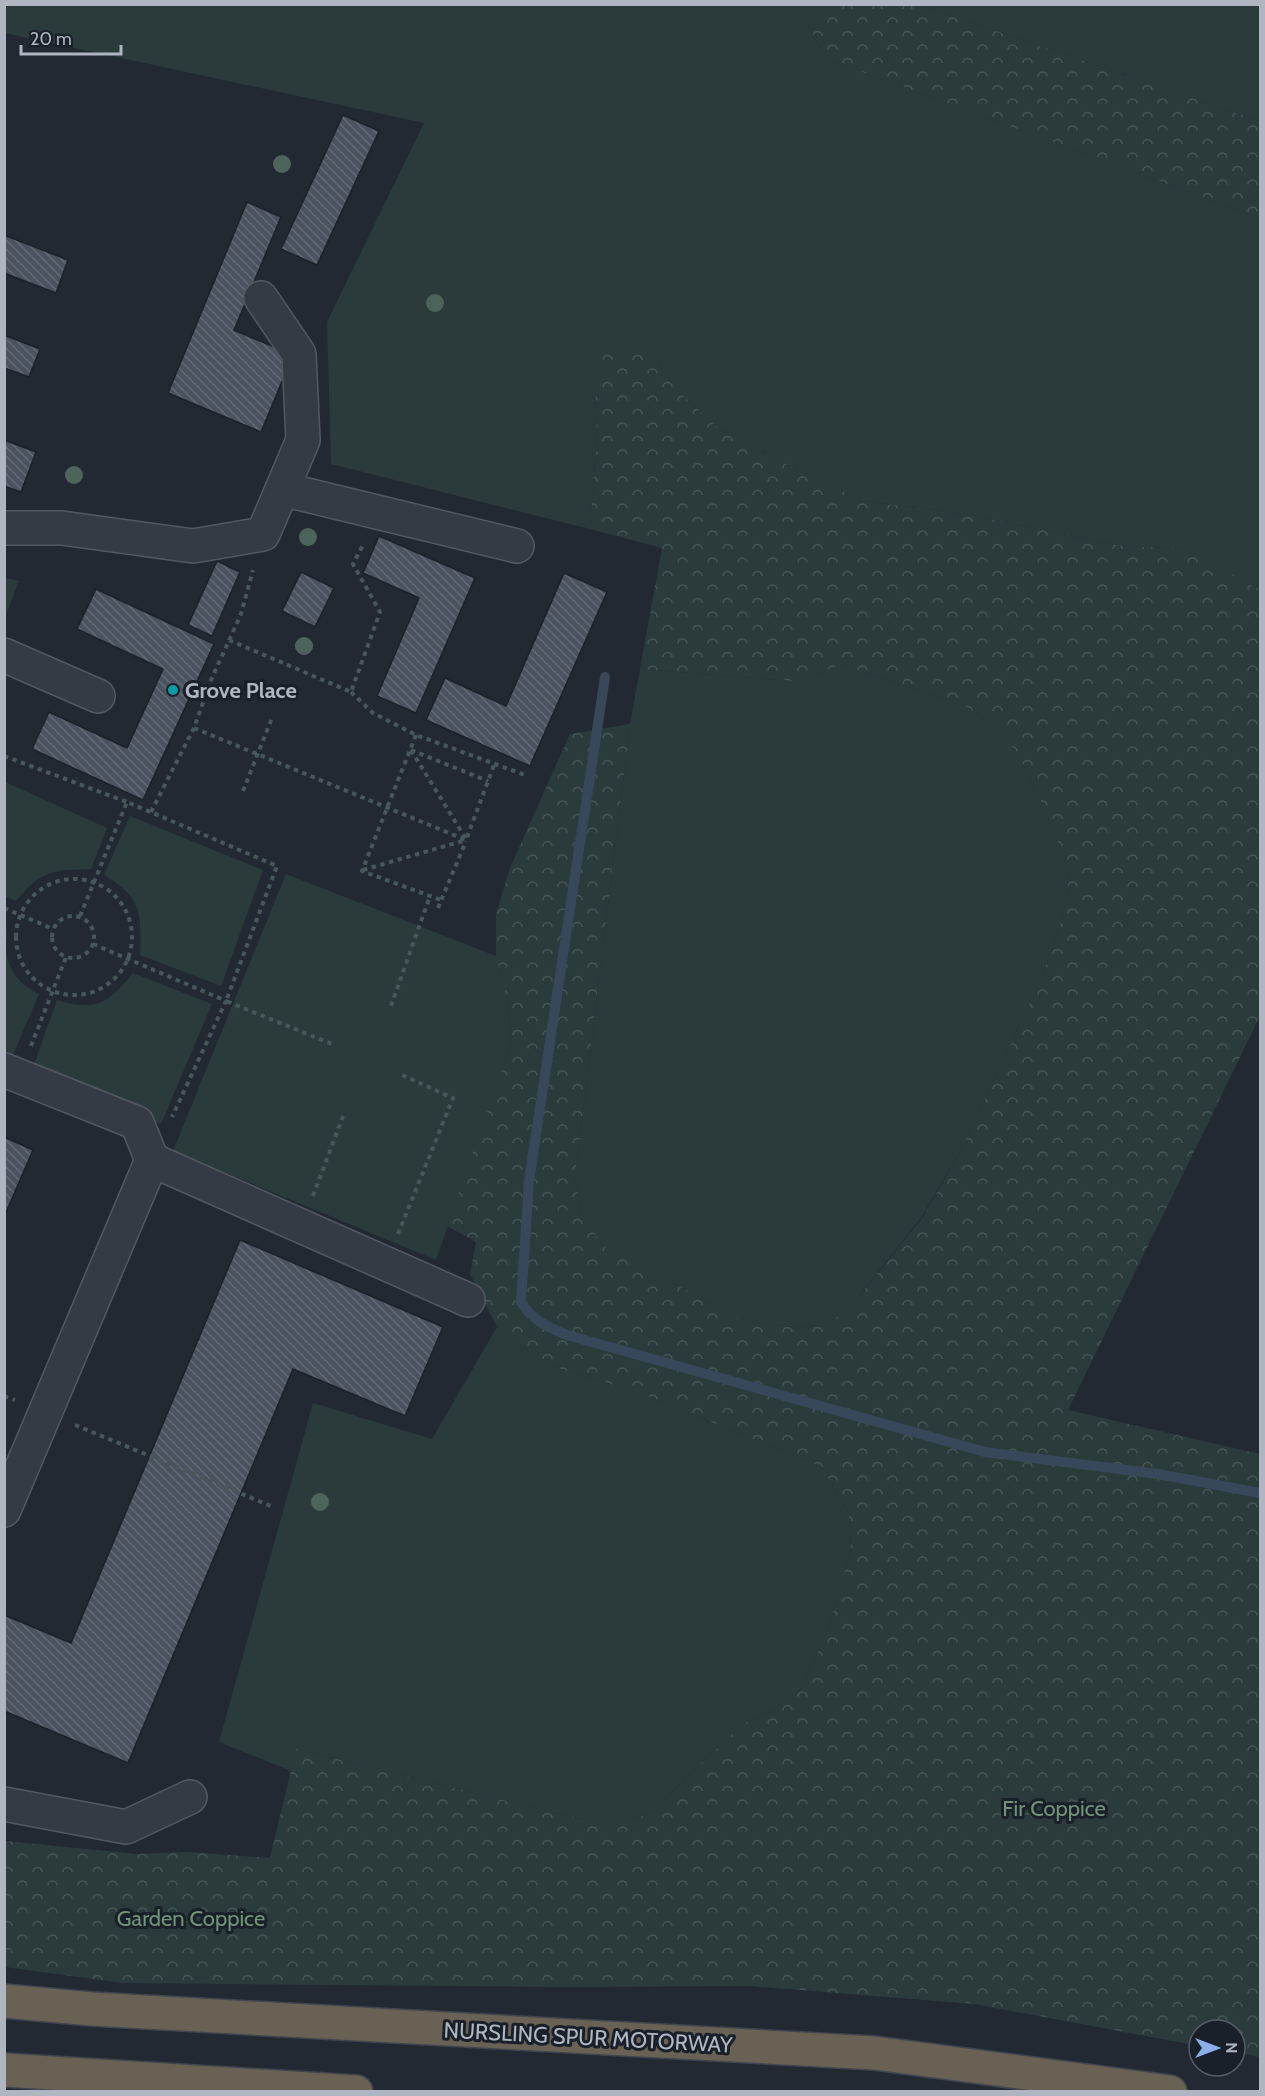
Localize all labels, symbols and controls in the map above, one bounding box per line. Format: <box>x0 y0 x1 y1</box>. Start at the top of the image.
scale bar <box>21 18 122 56</box>
text: 20 m <box>30 28 72 50</box>
place label: Grove Place <box>185 677 297 704</box>
marker: Grove Place <box>166 683 180 697</box>
park label: Fir Coppice <box>1002 1795 1106 1822</box>
park label: Garden Coppice <box>117 1905 265 1932</box>
street label: NURSLING SPUR MOTORWAY <box>443 2016 734 2059</box>
north arrow <box>1187 2018 1247 2078</box>
text: N <box>1222 2042 1241 2054</box>

